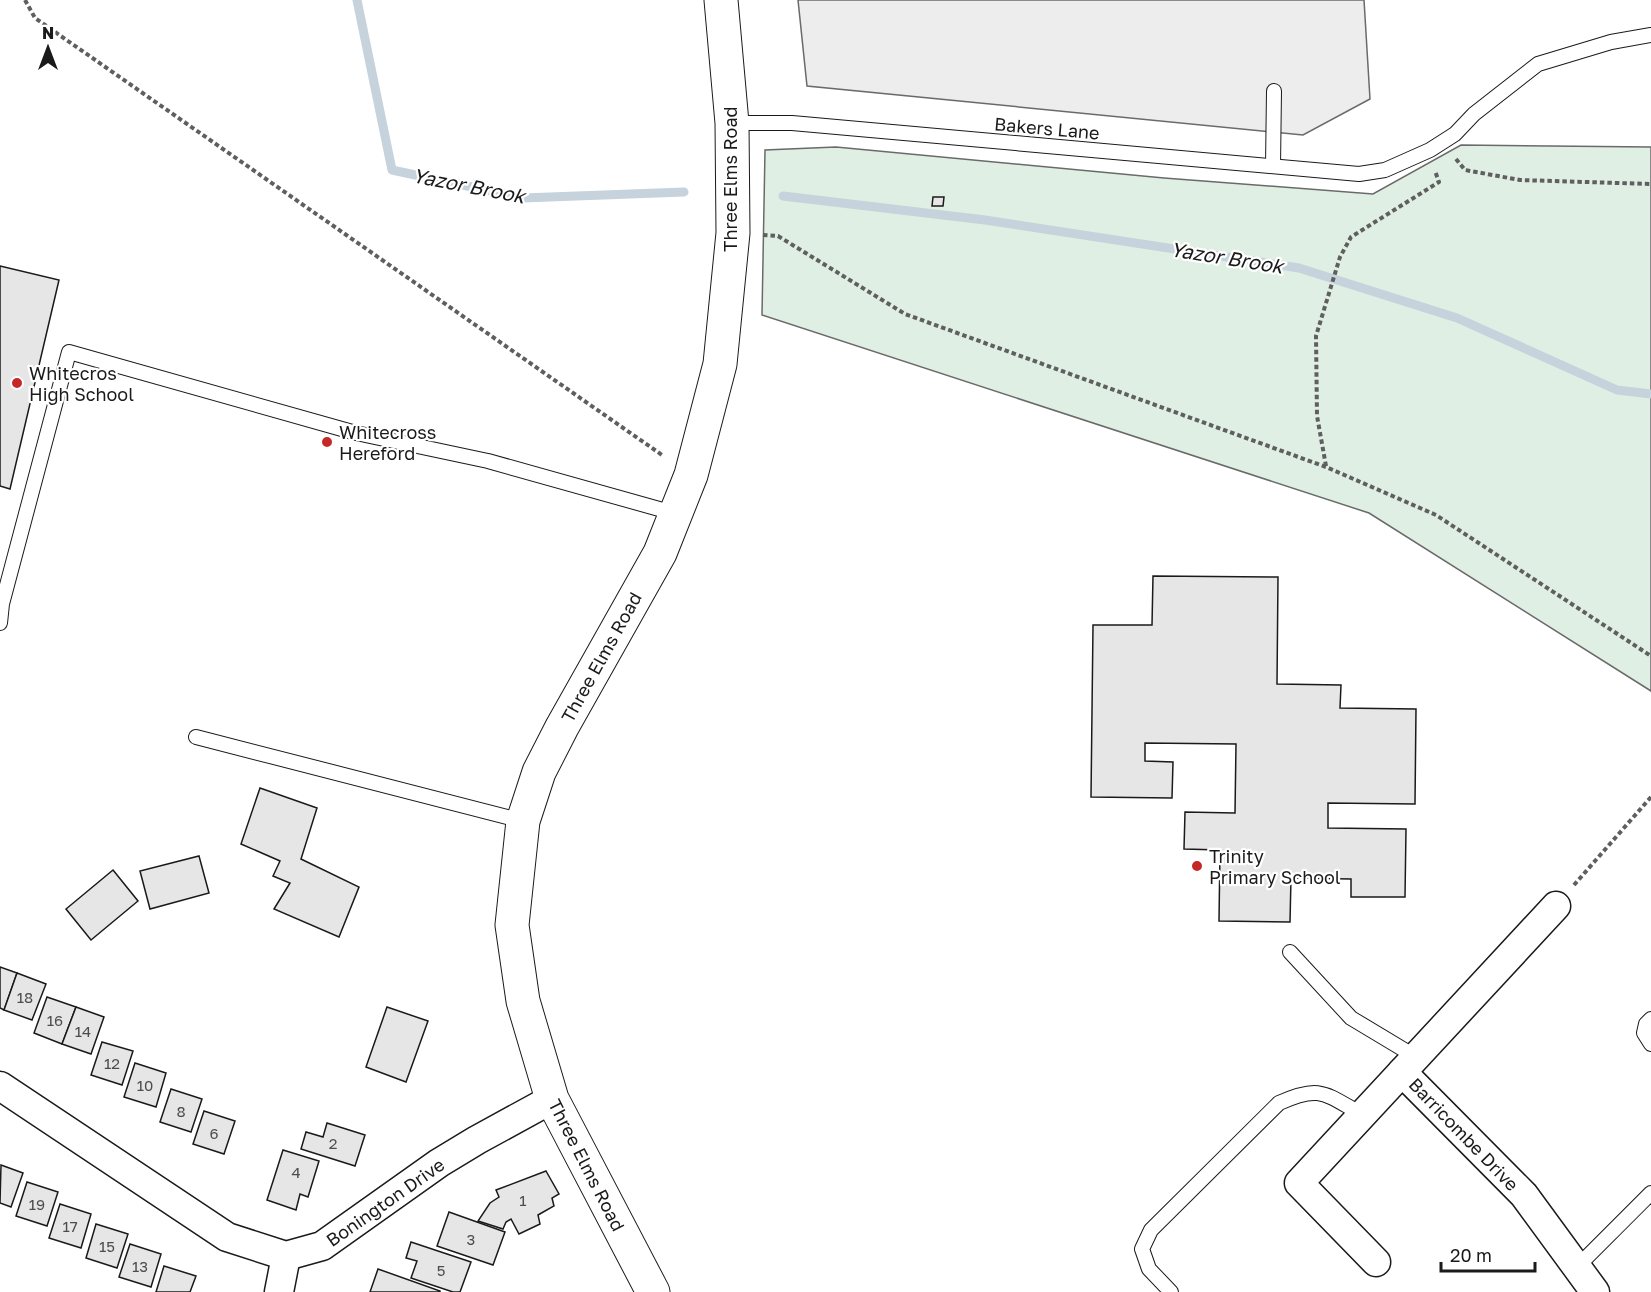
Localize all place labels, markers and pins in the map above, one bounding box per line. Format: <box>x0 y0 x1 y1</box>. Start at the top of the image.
place label: Whitecros High School <box>29 362 134 405</box>
marker: Whitecros High School <box>10 376 24 390</box>
place label: Whitecross Hereford <box>339 421 436 464</box>
marker: Whitecross Hereford <box>320 435 334 449</box>
place label: Trinity Primary School <box>1209 845 1341 888</box>
marker: Trinity Primary School <box>1190 859 1204 873</box>

